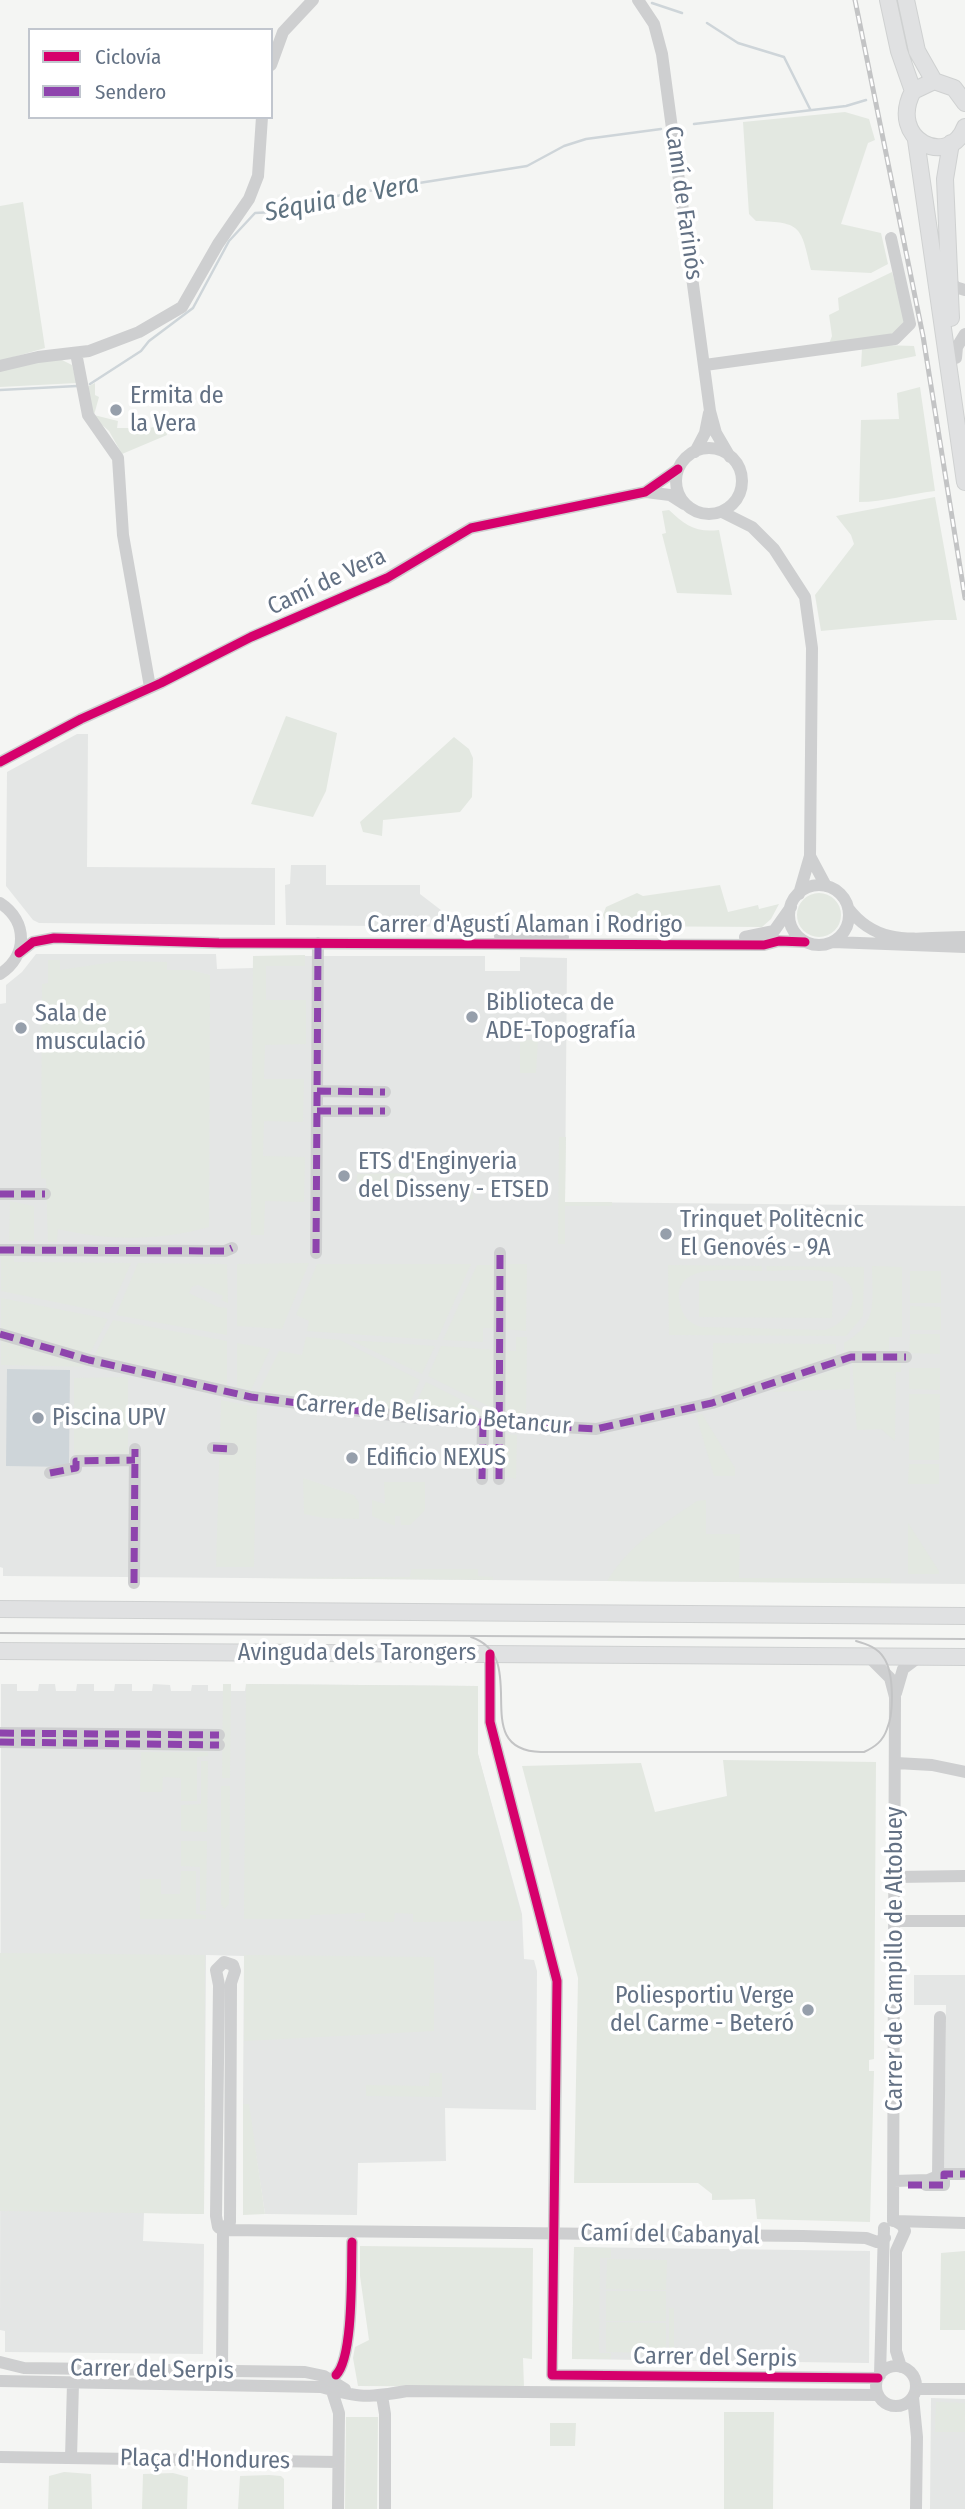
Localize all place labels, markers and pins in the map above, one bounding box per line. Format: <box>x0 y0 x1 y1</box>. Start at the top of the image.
place label: Ermita de la Vera <box>130 382 224 438</box>
marker: Ermita de la Vera <box>108 402 124 418</box>
place label: Biblioteca de ADE-Topografía <box>486 989 636 1045</box>
place label: Sala de musculació <box>35 1000 146 1056</box>
marker: Biblioteca de ADE-Topografía <box>464 1009 480 1025</box>
marker: Sala de musculació <box>13 1020 29 1036</box>
place label: ETS d'Enginyeria del Disseny - ETSED <box>358 1148 549 1204</box>
marker: ETS d'Enginyeria del Disseny - ETSED <box>336 1168 352 1184</box>
place label: Trinquet Politècnic El Genovés - 9A <box>680 1206 864 1262</box>
marker: Trinquet Politècnic El Genovés - 9A <box>658 1226 674 1242</box>
place label: Piscina UPV <box>52 1404 166 1432</box>
marker: Piscina UPV <box>30 1410 46 1426</box>
place label: Edificio NEXUS <box>366 1444 506 1472</box>
marker: Edificio NEXUS <box>344 1450 360 1466</box>
place label: Poliesportiu Verge del Carme - Beteró <box>610 1982 794 2038</box>
marker: Poliesportiu Verge del Carme - Beteró <box>800 2002 816 2018</box>

